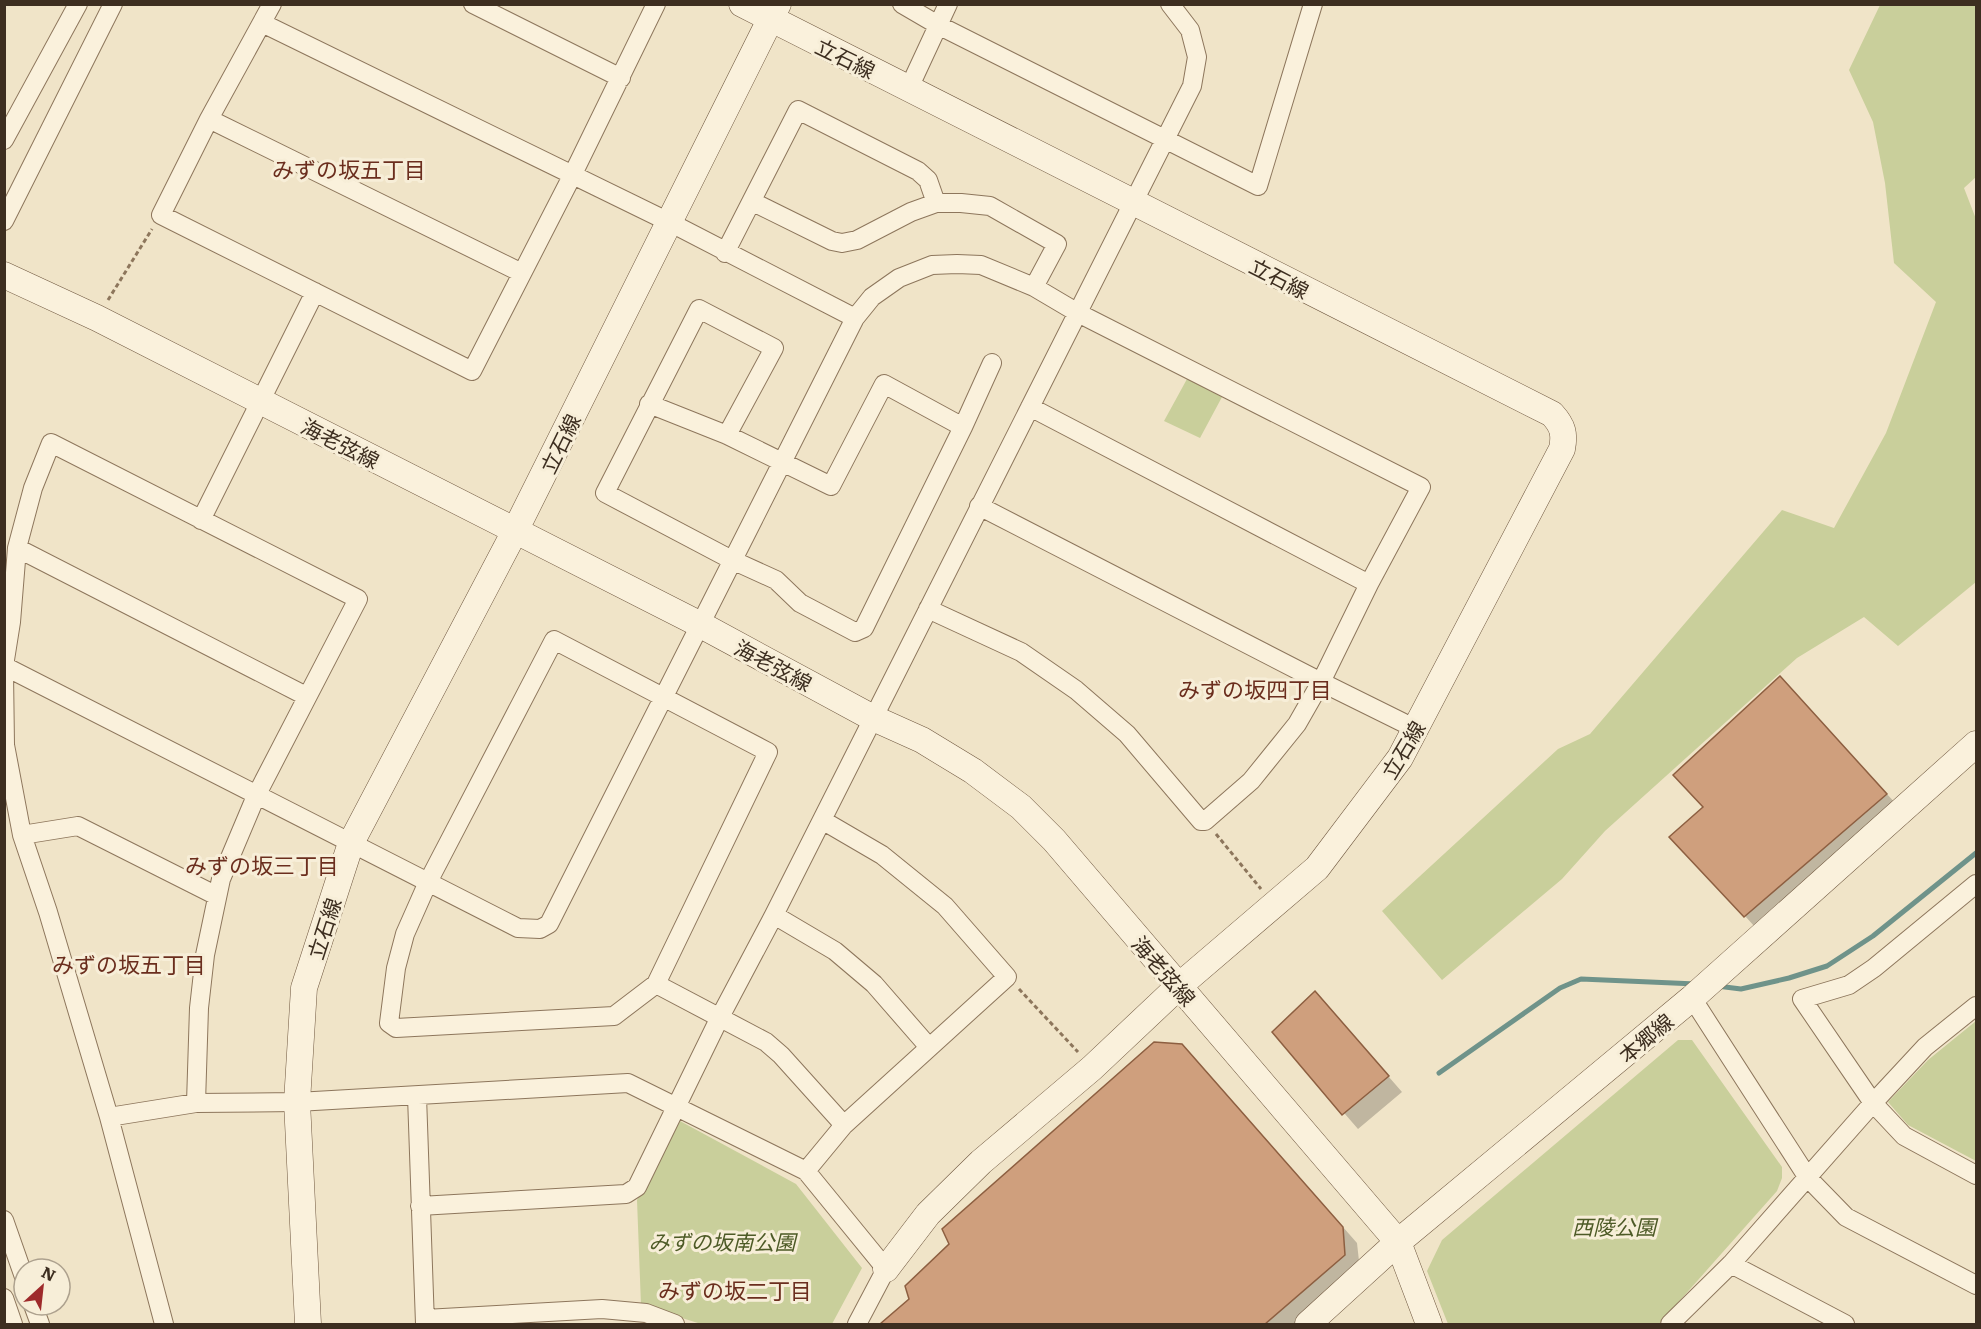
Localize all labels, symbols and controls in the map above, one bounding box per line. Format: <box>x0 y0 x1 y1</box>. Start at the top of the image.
street label: 立石線 <box>811 29 881 85</box>
district label: みずの坂五丁目 <box>272 152 426 185</box>
street label: 立石線 <box>1245 249 1315 305</box>
street label: 立石線 <box>531 408 587 478</box>
street label: 海老弦線 <box>297 409 385 475</box>
street label: 海老弦線 <box>730 631 818 697</box>
district label: みずの坂四丁目 <box>1178 672 1332 705</box>
street label: 立石線 <box>1372 714 1432 784</box>
district label: みずの坂三丁目 <box>185 848 339 881</box>
street label: 立石線 <box>299 893 347 963</box>
street label: 海老弦線 <box>1126 928 1204 1012</box>
district label: みずの坂五丁目 <box>52 947 206 980</box>
street label: 本郷線 <box>1611 1005 1679 1069</box>
park label: 西陵公園 <box>1572 1210 1659 1241</box>
park label: みずの坂南公園 <box>649 1225 798 1256</box>
north arrow <box>12 1257 72 1317</box>
text: N <box>38 1259 61 1286</box>
district label: みずの坂二丁目 <box>658 1273 812 1306</box>

